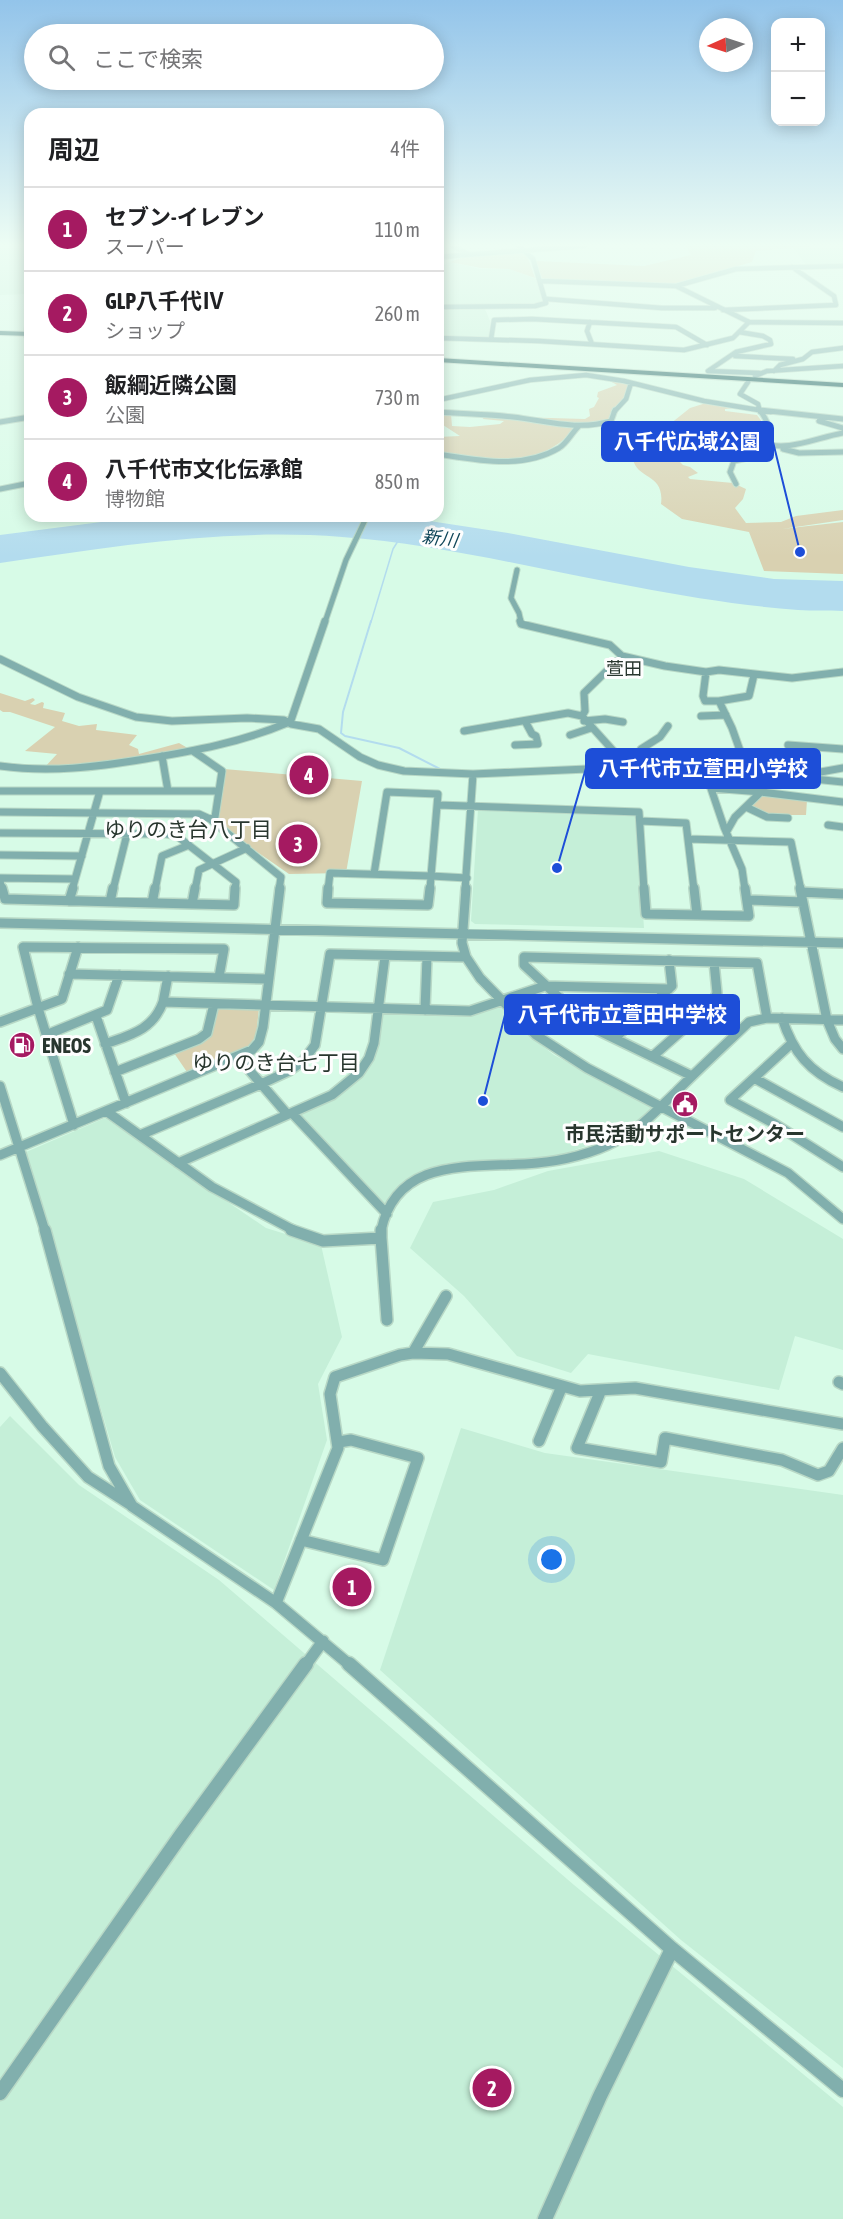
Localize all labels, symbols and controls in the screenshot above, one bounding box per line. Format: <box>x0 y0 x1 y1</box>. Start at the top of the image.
north arrow <box>699 18 753 72</box>
map controls <box>771 18 825 126</box>
button: + <box>771 18 825 72</box>
search box <box>24 24 444 90</box>
icon: search <box>45 41 78 74</box>
text: ここで検索 <box>93 46 203 72</box>
button: − <box>771 72 825 126</box>
text: 周辺 <box>48 135 100 165</box>
text: 4件 <box>391 137 420 160</box>
text: セブン-イレブン <box>105 204 265 230</box>
text: 1 <box>63 218 72 241</box>
text: 110 m <box>375 218 420 241</box>
text: スーパー <box>105 235 185 258</box>
text: GLP八千代Ⅳ <box>105 288 224 314</box>
text: 2 <box>63 302 72 325</box>
text: 260 m <box>375 302 420 325</box>
text: ショップ <box>105 319 185 342</box>
text: 飯綱近隣公園 <box>105 372 237 398</box>
text: 3 <box>63 386 72 409</box>
text: 730 m <box>375 386 420 409</box>
text: 公園 <box>105 403 145 426</box>
callout: 八千代広域公園 <box>602 422 773 461</box>
text: 八千代広域公園 <box>614 429 761 453</box>
text: 八千代市文化伝承館 <box>105 456 303 482</box>
text: 4 <box>63 470 72 493</box>
text: 850 m <box>375 470 420 493</box>
text: 博物館 <box>105 487 165 510</box>
water label: 新川 <box>421 525 461 551</box>
district label: 萱田 <box>606 658 642 679</box>
callout: 八千代市立萱田小学校 <box>586 749 820 788</box>
pin: 4 <box>290 752 328 798</box>
text: 八千代市立萱田小学校 <box>598 756 808 780</box>
district label: ゆりのき台八丁目 <box>104 817 272 841</box>
pin: 3 <box>278 822 318 866</box>
callout: 八千代市立萱田中学校 <box>505 995 739 1034</box>
text: 八千代市立萱田中学校 <box>517 1002 727 1026</box>
fuel station icon: ENEOS <box>7 1030 37 1060</box>
place label: ENEOS <box>42 1034 92 1057</box>
district label: ゆりのき台七丁目 <box>192 1050 360 1074</box>
public building icon: 市民活動サポートセンター <box>670 1089 700 1119</box>
place label: 市民活動サポートセンター <box>565 1122 805 1145</box>
your location <box>537 1545 566 1574</box>
pin: 1 <box>332 1564 372 1610</box>
pin: 2 <box>472 2066 512 2110</box>

